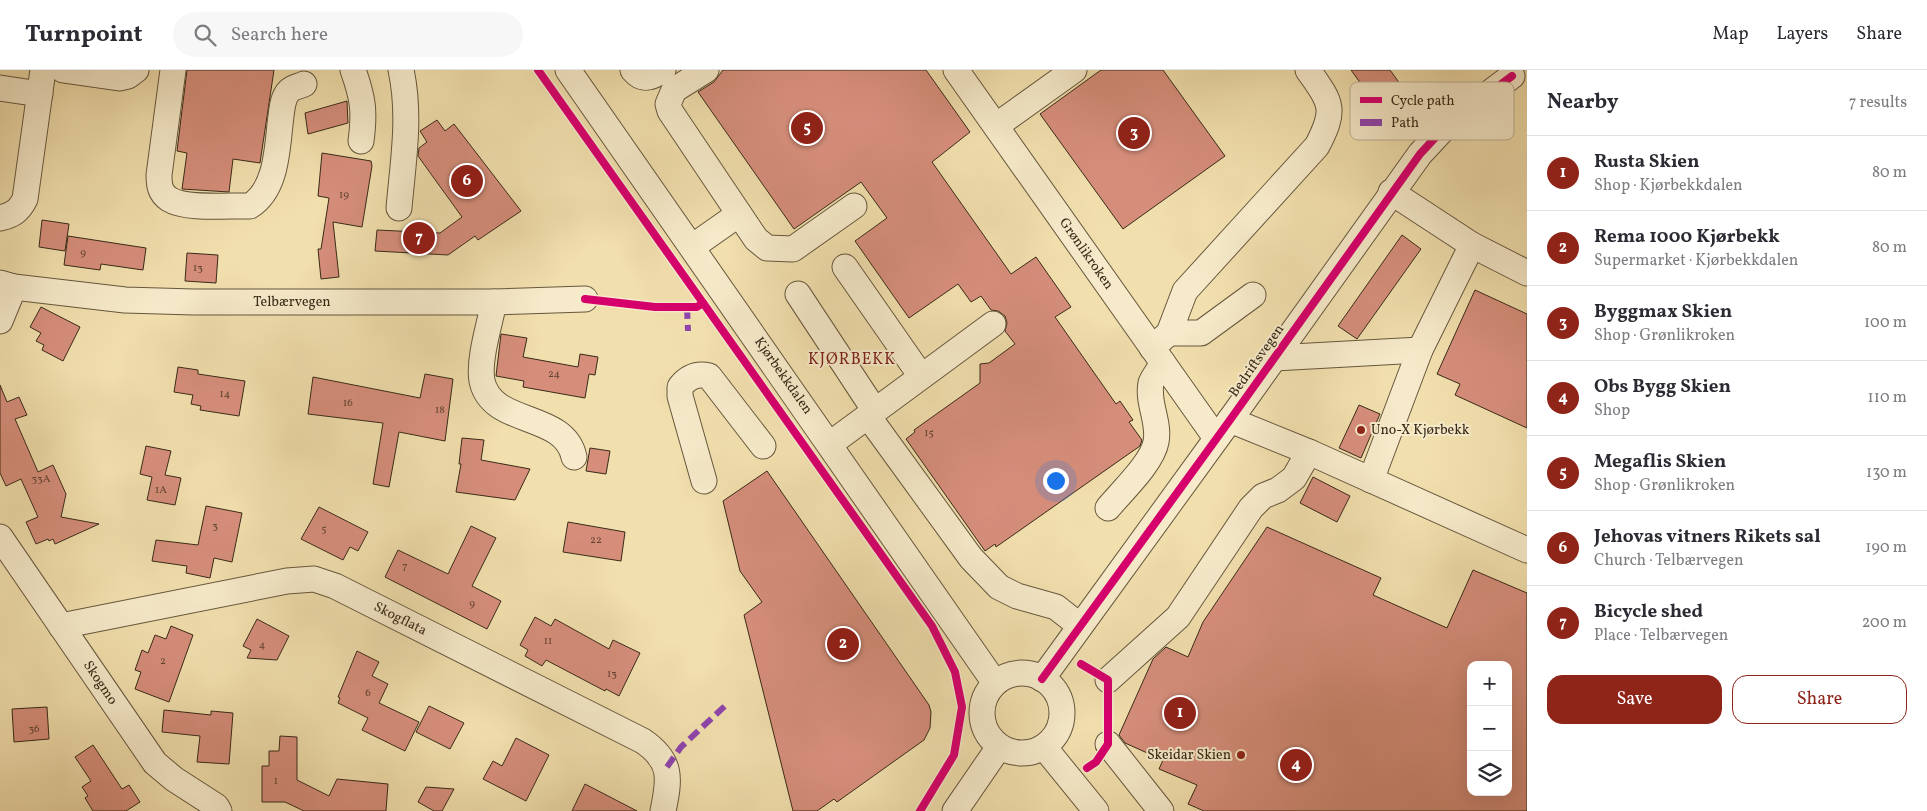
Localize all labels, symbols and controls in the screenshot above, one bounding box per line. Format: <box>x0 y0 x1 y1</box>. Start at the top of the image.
search box <box>173 12 523 57</box>
text: Turnpoint <box>25 18 143 52</box>
icon: search <box>191 21 219 49</box>
text: Search here <box>231 22 328 48</box>
text: Map <box>1712 22 1748 47</box>
text: Layers <box>1776 22 1828 47</box>
text: Share <box>1856 22 1902 47</box>
legend <box>1350 82 1514 140</box>
text: Nearby <box>1547 88 1618 117</box>
text: Cycle path <box>1391 92 1455 111</box>
text: 7 results <box>1849 92 1907 114</box>
pin: 5 <box>791 109 823 147</box>
pin: 3 <box>1118 114 1150 152</box>
text: Path <box>1391 114 1419 133</box>
text: Rusta Skien <box>1594 149 1700 175</box>
pin: 6 <box>451 162 483 200</box>
text: 1 <box>1560 162 1566 184</box>
text: 80 m <box>1872 162 1907 184</box>
text: Shop · Kjørbekkdalen <box>1594 175 1743 197</box>
house number: 19 <box>339 188 349 203</box>
street label: Grønlikroken <box>1054 214 1118 294</box>
pin: 7 <box>403 219 435 257</box>
text: Rema 1000 Kjørbekk <box>1594 224 1780 250</box>
text: 2 <box>1559 237 1567 259</box>
text: 80 m <box>1872 237 1907 259</box>
house number: 9 <box>80 246 86 261</box>
text: Supermarket · Kjørbekkdalen <box>1594 250 1798 272</box>
house number: 13 <box>193 261 203 276</box>
street label: Telbærvegen <box>253 293 331 312</box>
text: Byggmax Skien <box>1594 299 1732 325</box>
text: 3 <box>1559 312 1567 334</box>
text: 100 m <box>1864 312 1907 334</box>
street label: Bedriftsvegen <box>1225 321 1289 401</box>
text: Shop · Grønlikroken <box>1594 325 1735 347</box>
street label: Kjørbekkdalen <box>749 334 817 418</box>
district label: KJØRBEKK <box>808 349 896 371</box>
house number: 24 <box>548 367 560 382</box>
text: Obs Bygg Skien <box>1594 374 1731 400</box>
house number: 14 <box>220 387 231 402</box>
text: 4 <box>1558 387 1568 409</box>
text: 110 m <box>1868 387 1907 409</box>
house number: 16 <box>343 396 353 411</box>
text: Shop <box>1594 400 1630 422</box>
house number: 18 <box>435 403 445 418</box>
place label: Uno-X Kjørbekk <box>1371 421 1470 440</box>
marker: Uno-X Kjørbekk <box>1355 424 1367 436</box>
house number: 15 <box>924 426 934 441</box>
text: Megaflis Skien <box>1594 449 1726 475</box>
text: 5 <box>1559 462 1567 484</box>
text: 130 m <box>1866 462 1907 484</box>
your location <box>1043 468 1069 494</box>
house number: 33A <box>32 472 51 487</box>
text: Shop · Grønlikroken <box>1594 475 1735 497</box>
house number: 1A <box>155 483 167 498</box>
house number: 3 <box>212 519 218 534</box>
house number: 5 <box>321 522 327 537</box>
text: Jehovas vitners Rikets sal <box>1594 524 1821 550</box>
house number: 22 <box>590 533 602 548</box>
text: 6 <box>1559 537 1567 559</box>
text: 190 m <box>1865 537 1907 559</box>
text: Church · Telbærvegen <box>1594 550 1744 572</box>
house number: 7 <box>402 559 408 574</box>
house number: 9 <box>469 597 475 612</box>
street label: Skogflata <box>370 598 430 640</box>
text: Bicycle shed <box>1594 599 1703 625</box>
text: 7 <box>1559 612 1567 634</box>
text: 200 m <box>1862 612 1907 634</box>
pin: 2 <box>827 625 859 663</box>
text: Place · Telbærvegen <box>1594 625 1728 647</box>
house number: 11 <box>544 634 552 649</box>
house number: 4 <box>259 638 266 653</box>
house number: 2 <box>160 654 166 669</box>
street label: Skogmo <box>78 657 122 709</box>
map controls <box>1467 661 1512 796</box>
button: + <box>1467 661 1512 706</box>
house number: 13 <box>607 667 617 682</box>
button: Save <box>1547 675 1722 724</box>
button: Share <box>1732 675 1907 724</box>
house number: 6 <box>365 686 371 701</box>
pin: 1 <box>1164 694 1196 732</box>
button: − <box>1467 706 1512 751</box>
house number: 36 <box>28 722 40 737</box>
place label: Skeidar Skien <box>1147 746 1231 765</box>
pin: 4 <box>1280 746 1312 784</box>
marker: Skeidar Skien <box>1235 749 1247 761</box>
button: layers <box>1467 751 1512 796</box>
house number: 1 <box>274 774 278 789</box>

